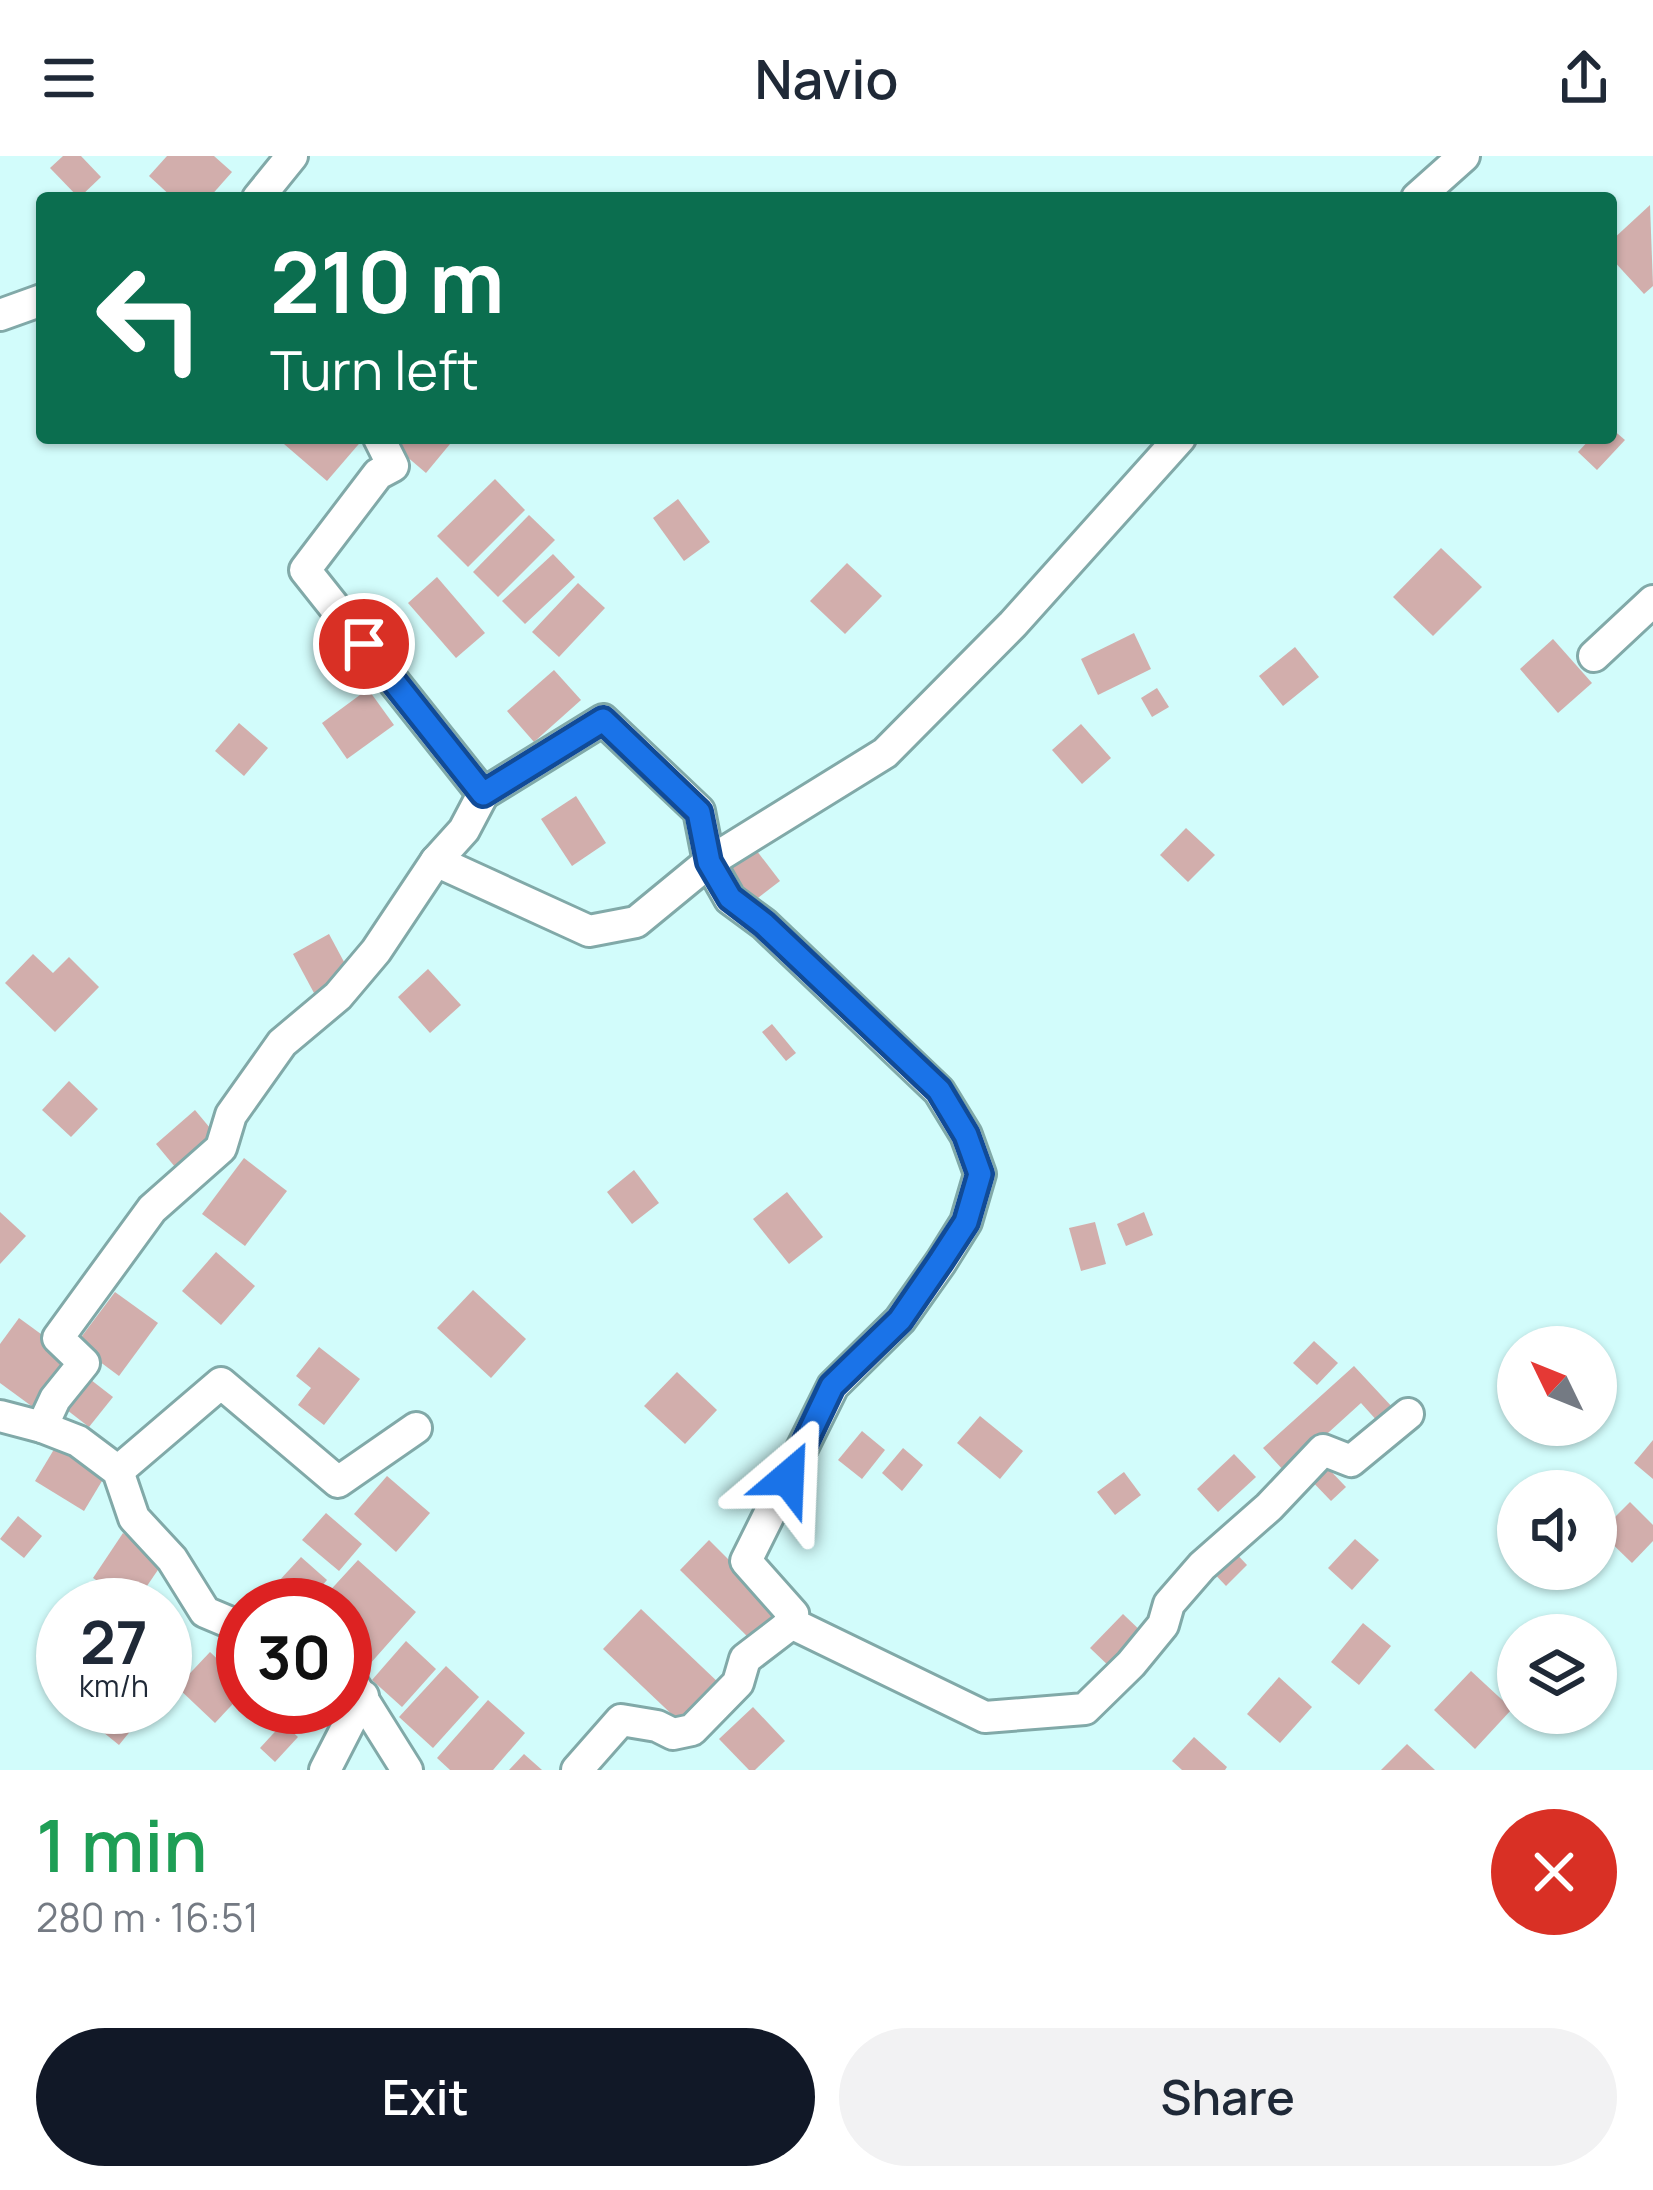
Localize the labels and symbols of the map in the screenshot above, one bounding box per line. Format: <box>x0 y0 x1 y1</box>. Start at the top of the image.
pin <box>313 593 415 695</box>
north arrow <box>1497 1326 1617 1446</box>
position arrow <box>725 1415 851 1541</box>
speed limit sign: 30 <box>216 1578 372 1734</box>

